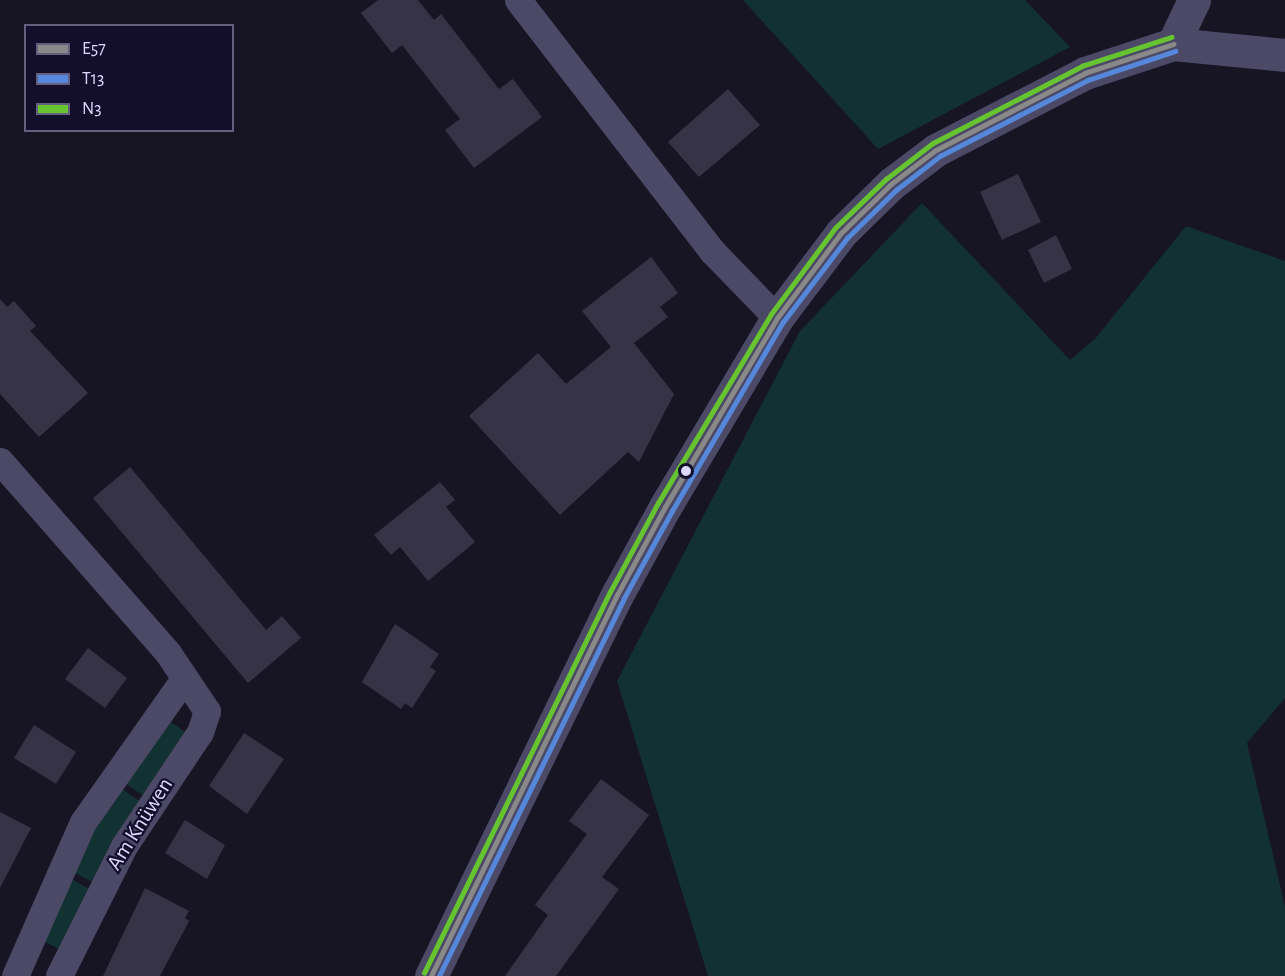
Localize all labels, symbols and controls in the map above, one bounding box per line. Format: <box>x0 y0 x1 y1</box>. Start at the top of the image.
legend <box>24 24 234 132</box>
text: E57 <box>82 40 106 58</box>
text: T13 <box>82 70 104 88</box>
text: N3 <box>82 100 102 118</box>
unlabelled marker <box>680 465 692 477</box>
street label: Am Knüwen <box>101 773 179 875</box>

